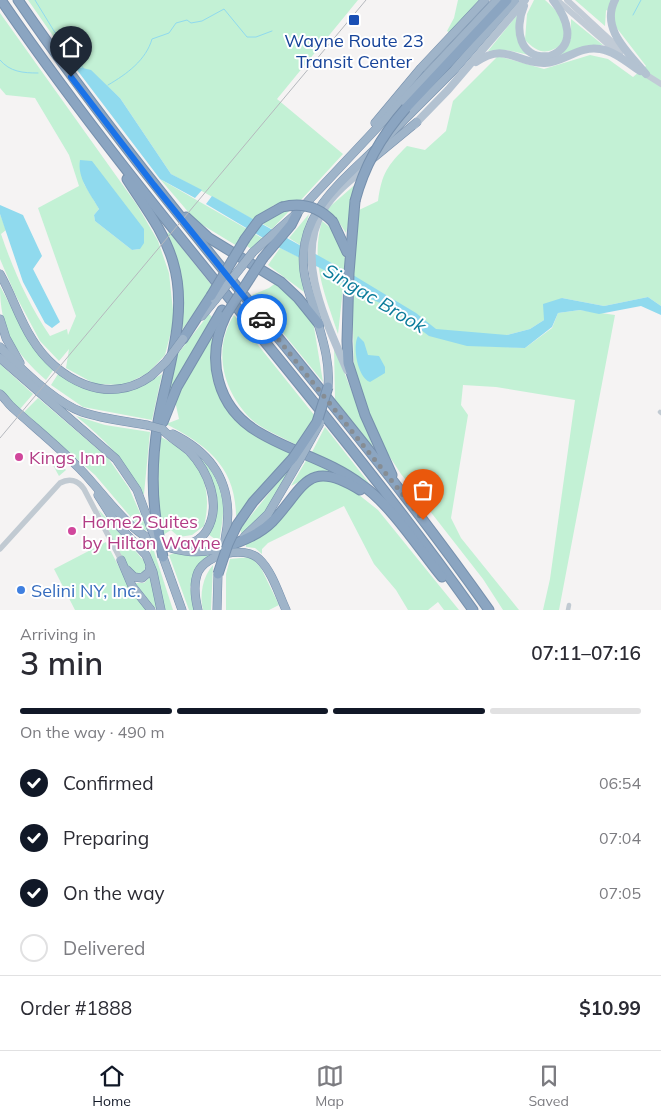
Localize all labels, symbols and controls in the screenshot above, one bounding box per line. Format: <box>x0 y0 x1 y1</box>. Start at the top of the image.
marker: Wayne Route 23 Transit Center <box>347 13 361 27</box>
pin <box>50 26 92 77</box>
place label: Wayne Route 23 Transit Center <box>284 29 424 73</box>
icon: home <box>57 33 85 61</box>
water label: Singac Brook <box>319 258 432 339</box>
courier <box>237 294 287 344</box>
icon: car <box>248 305 276 333</box>
place label: Kings Inn <box>29 446 105 469</box>
marker: Kings Inn <box>13 451 25 463</box>
pin <box>402 469 444 520</box>
icon: bag <box>409 476 437 504</box>
place label: Home2 Suites by Hilton Wayne <box>82 510 221 554</box>
marker: Home2 Suites by Hilton Wayne <box>66 525 78 537</box>
place label: Selini NY, Inc. <box>31 579 141 602</box>
marker: Selini NY, Inc. <box>15 584 27 596</box>
text: Arriving in <box>20 624 96 644</box>
text: 07:11–07:16 <box>531 641 641 665</box>
text: 3 min <box>20 643 103 683</box>
text: On the way · 490 m <box>20 722 165 742</box>
icon: check <box>20 769 48 797</box>
text: Confirmed <box>63 771 154 795</box>
text: 06:54 <box>599 773 641 793</box>
icon: check <box>20 824 48 852</box>
text: Preparing <box>63 826 149 850</box>
text: 07:04 <box>599 828 641 848</box>
icon: check <box>20 879 48 907</box>
text: On the way <box>63 881 165 905</box>
text: 07:05 <box>599 883 641 903</box>
text: Delivered <box>63 936 145 960</box>
text: Order #1888 <box>20 996 132 1020</box>
text: $10.99 <box>579 996 641 1020</box>
tab: Home <box>92 1062 131 1110</box>
tab: Map <box>315 1062 344 1110</box>
tab: Saved <box>528 1062 569 1110</box>

